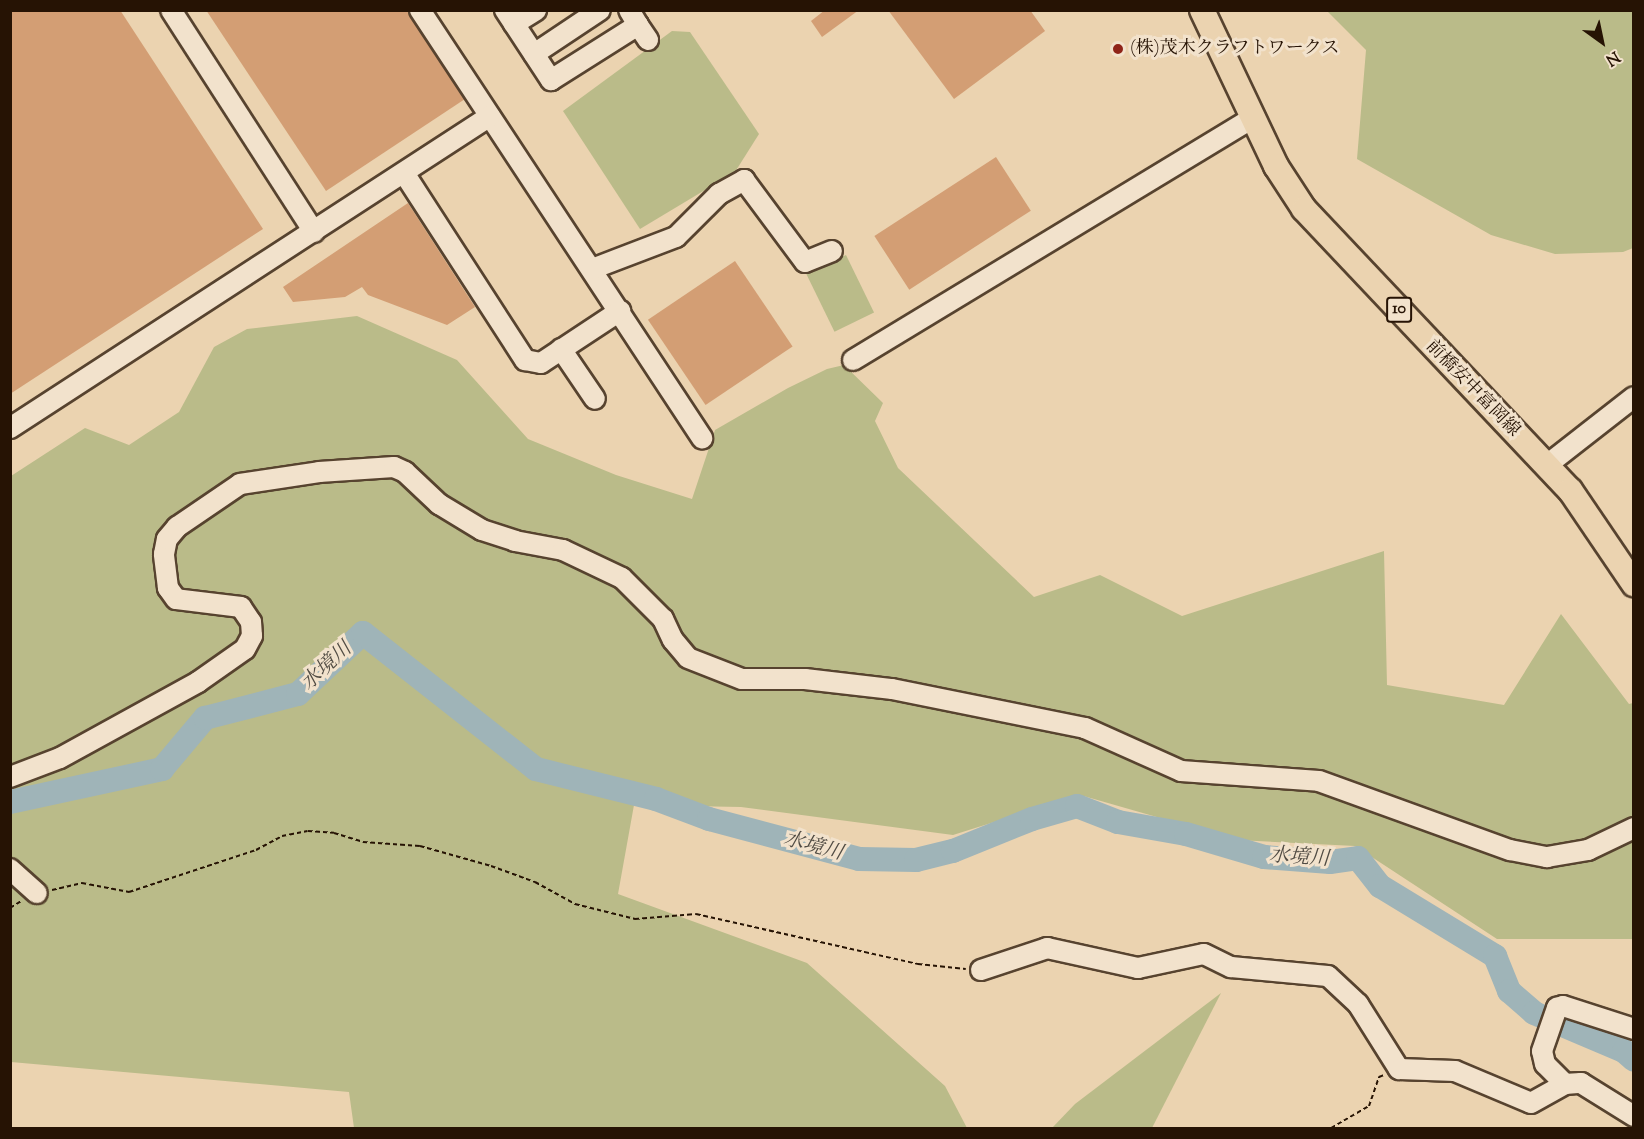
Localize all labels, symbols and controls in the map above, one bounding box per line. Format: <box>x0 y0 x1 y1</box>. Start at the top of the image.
north arrow <box>1572 12 1632 72</box>
place label: (株)茂木クラフトワークス <box>1130 38 1340 60</box>
marker: (株)茂木クラフトワークス <box>1111 42 1125 56</box>
text: N <box>1600 44 1624 71</box>
road number: 10 <box>1386 297 1412 323</box>
street label: 前橋安中富岡線 <box>1420 336 1524 442</box>
water label: 水境川 <box>297 638 357 696</box>
water label: 水境川 <box>781 828 845 866</box>
water label: 水境川 <box>1268 844 1330 872</box>

